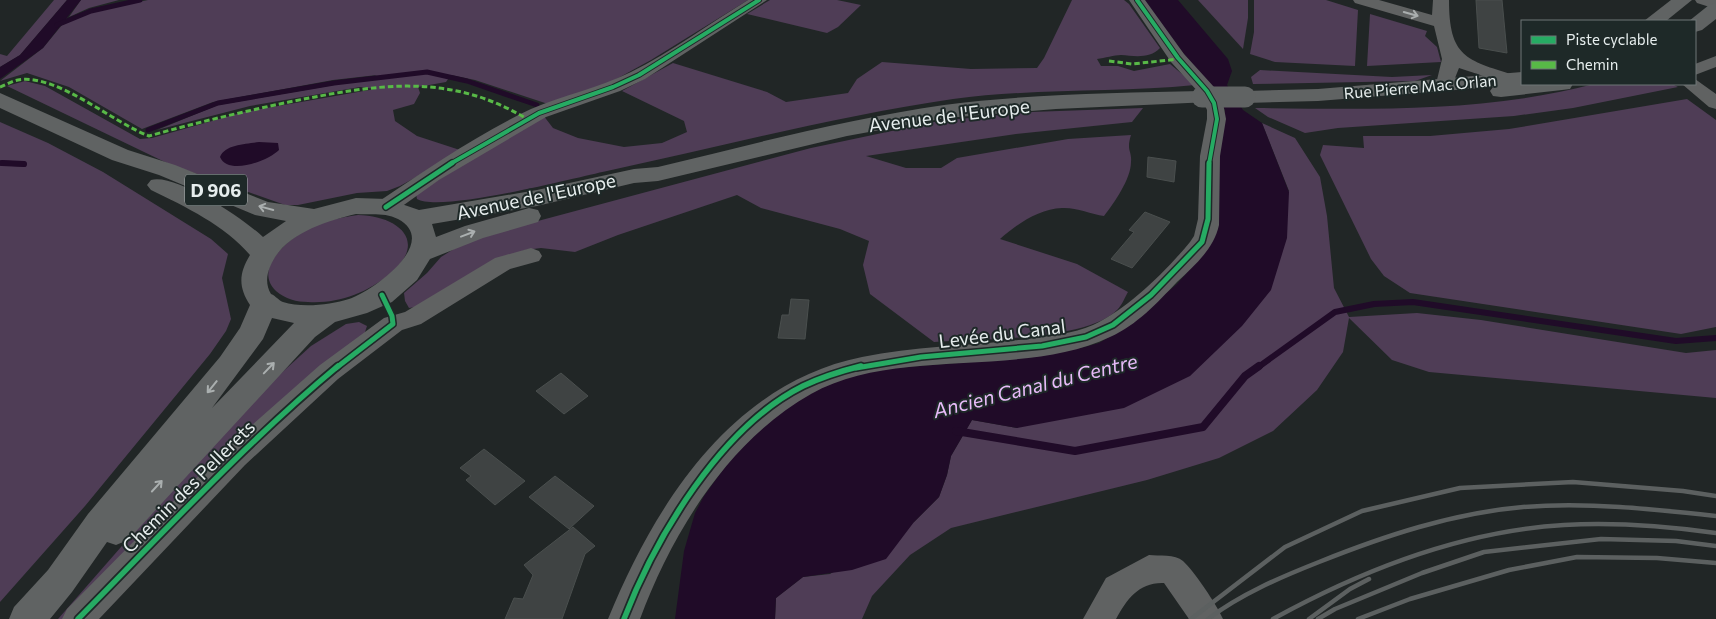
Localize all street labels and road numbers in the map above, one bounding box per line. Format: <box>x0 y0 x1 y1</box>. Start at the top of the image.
street label: Rue Pierre Mac Orlan <box>1343 70 1497 102</box>
street label: Avenue de l'Europe <box>867 94 1031 136</box>
street label: Avenue de l'Europe <box>454 168 618 224</box>
road number: D 906 <box>185 174 247 206</box>
street label: Levée du Canal <box>937 314 1067 352</box>
street label: Chemin des Pellerets <box>117 415 259 557</box>

